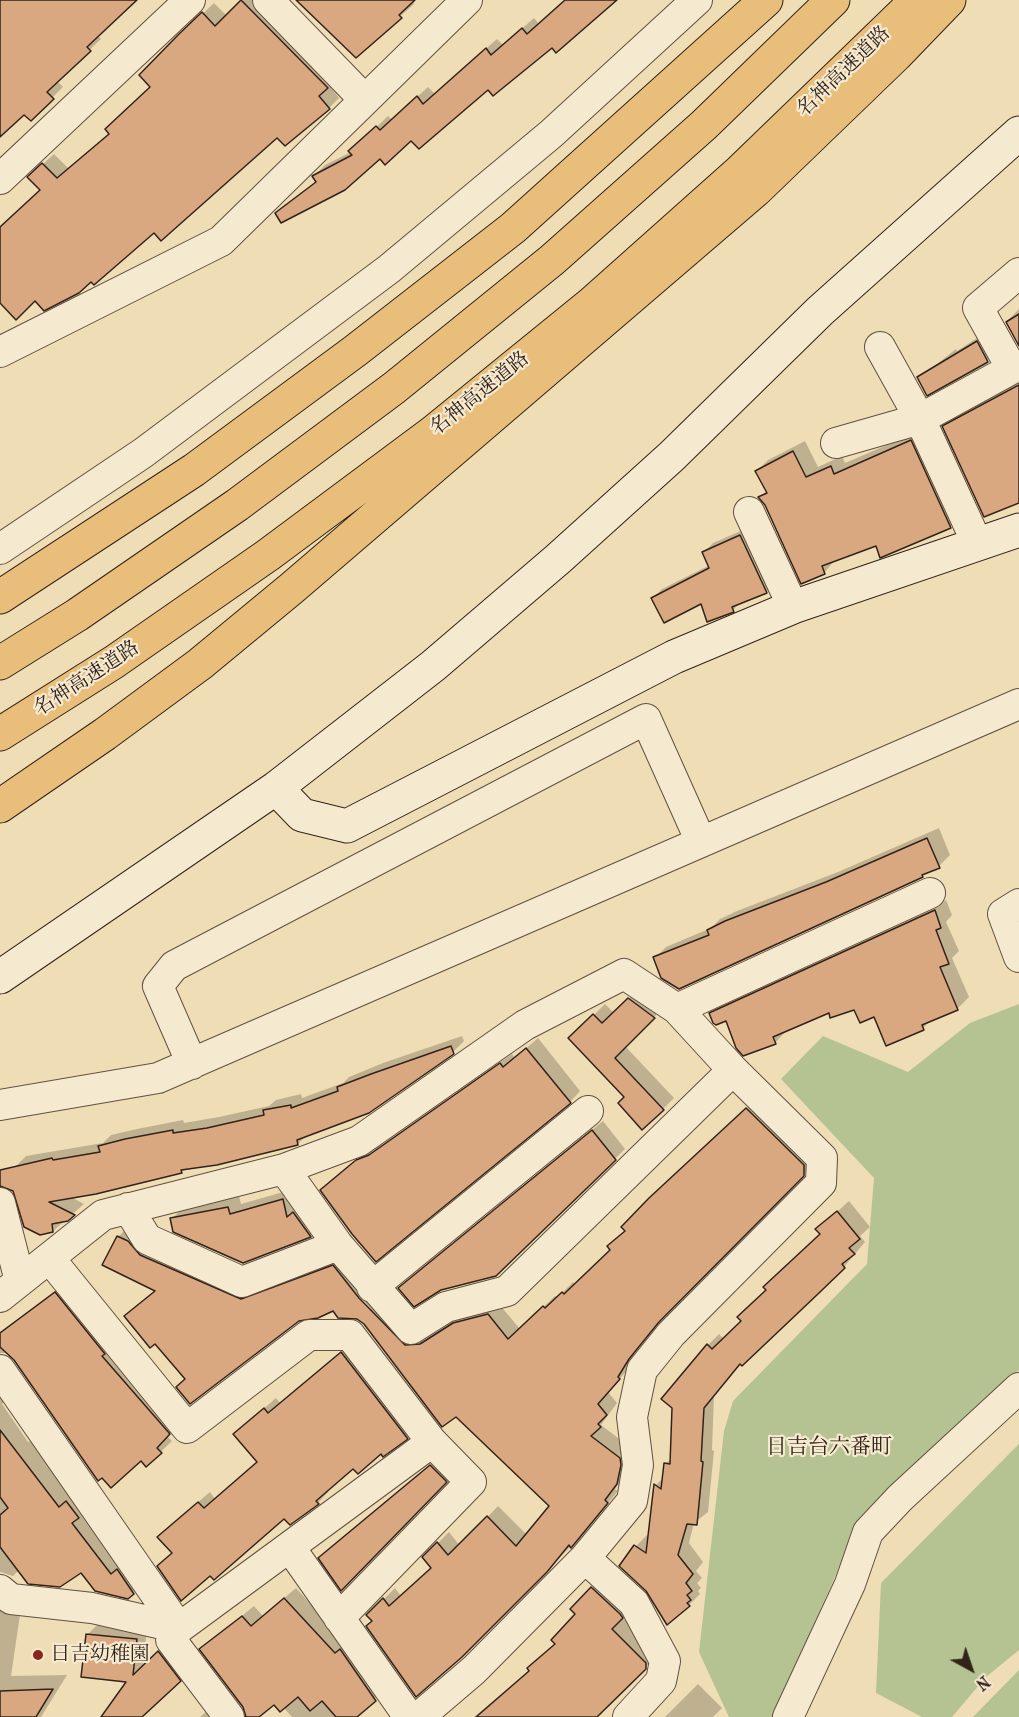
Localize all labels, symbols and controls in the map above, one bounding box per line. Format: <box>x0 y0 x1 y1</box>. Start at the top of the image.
street label: 名神高速道路 <box>793 22 895 122</box>
street label: 名神高速道路 <box>426 347 534 441</box>
street label: 名神高速道路 <box>30 636 144 722</box>
district label: 日吉台六番町 <box>766 1435 892 1461</box>
north arrow <box>941 1639 1001 1699</box>
place label: 日吉幼稚園 <box>50 1643 150 1667</box>
marker: 日吉幼稚園 <box>31 1648 45 1662</box>
text: N <box>972 1672 994 1694</box>

